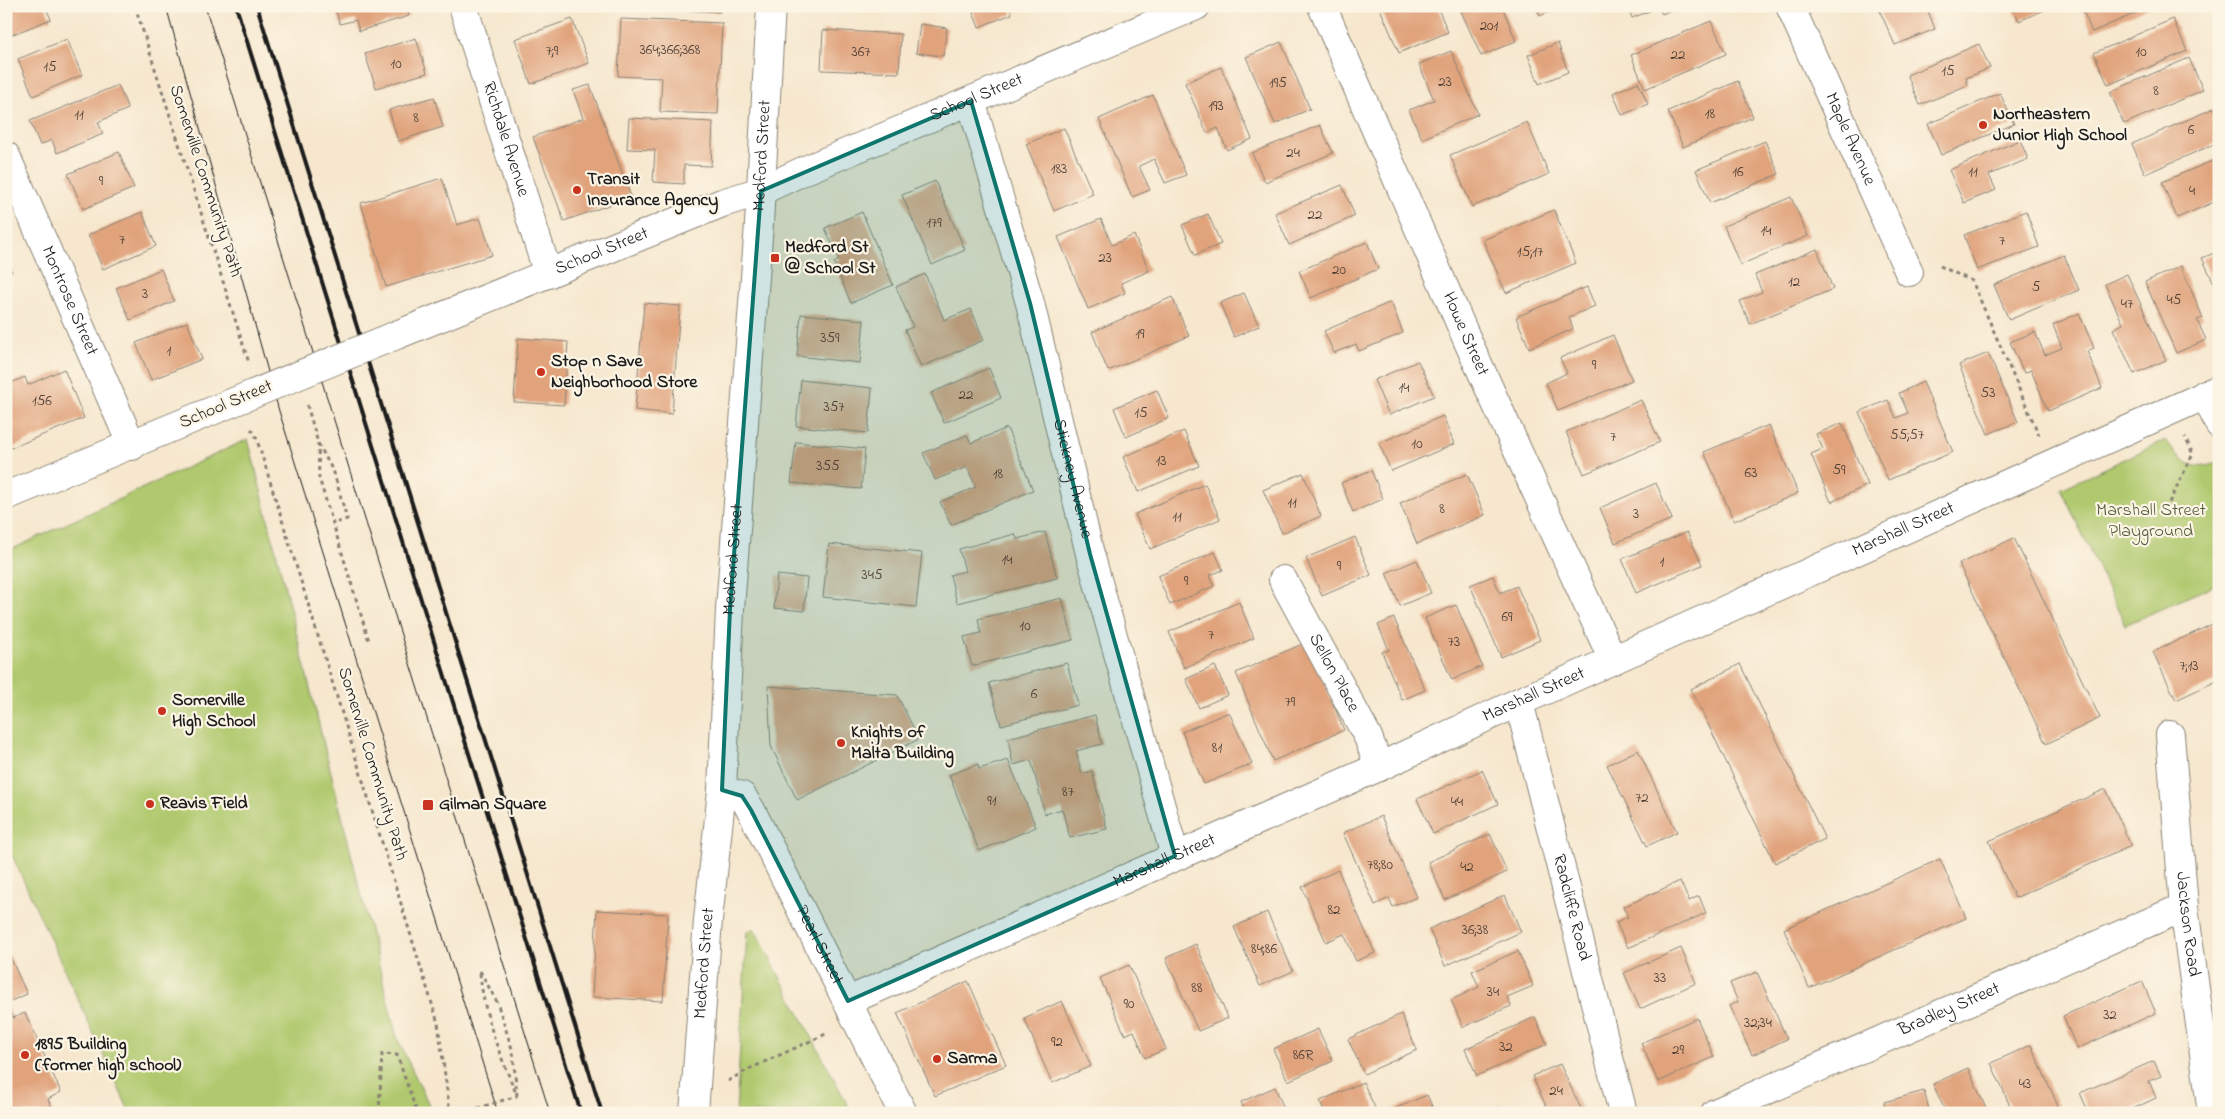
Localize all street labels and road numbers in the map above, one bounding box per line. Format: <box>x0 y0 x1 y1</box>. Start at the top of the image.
street label: School Street <box>926 67 1027 129</box>
street label: Richdale Avenue <box>475 79 536 201</box>
street label: Somerville Community Path <box>162 81 248 281</box>
street label: Maple Avenue <box>1817 89 1882 191</box>
street label: Medford Street <box>747 99 779 212</box>
street label: School Street <box>551 221 653 282</box>
street label: Montrose Street <box>34 242 104 360</box>
street label: Howe Street <box>1435 288 1495 381</box>
street label: School Street <box>175 374 277 436</box>
street label: Stickney Avenue <box>1045 416 1099 542</box>
street label: Marshall Street <box>1848 496 1959 564</box>
street label: Medford Street <box>717 503 751 616</box>
street label: Sellon Place <box>1301 629 1366 718</box>
street label: Marshall Street <box>1479 661 1589 730</box>
street label: Somerville Community Path <box>330 664 414 864</box>
street label: Marshall Street <box>1109 827 1220 895</box>
street label: Radcliffe Road <box>1545 852 1597 963</box>
street label: Jackson Road <box>2168 871 2206 978</box>
street label: Pearl Street <box>788 901 850 990</box>
street label: Medford Street <box>688 906 722 1020</box>
street label: Bradley Street <box>1894 976 2004 1044</box>

